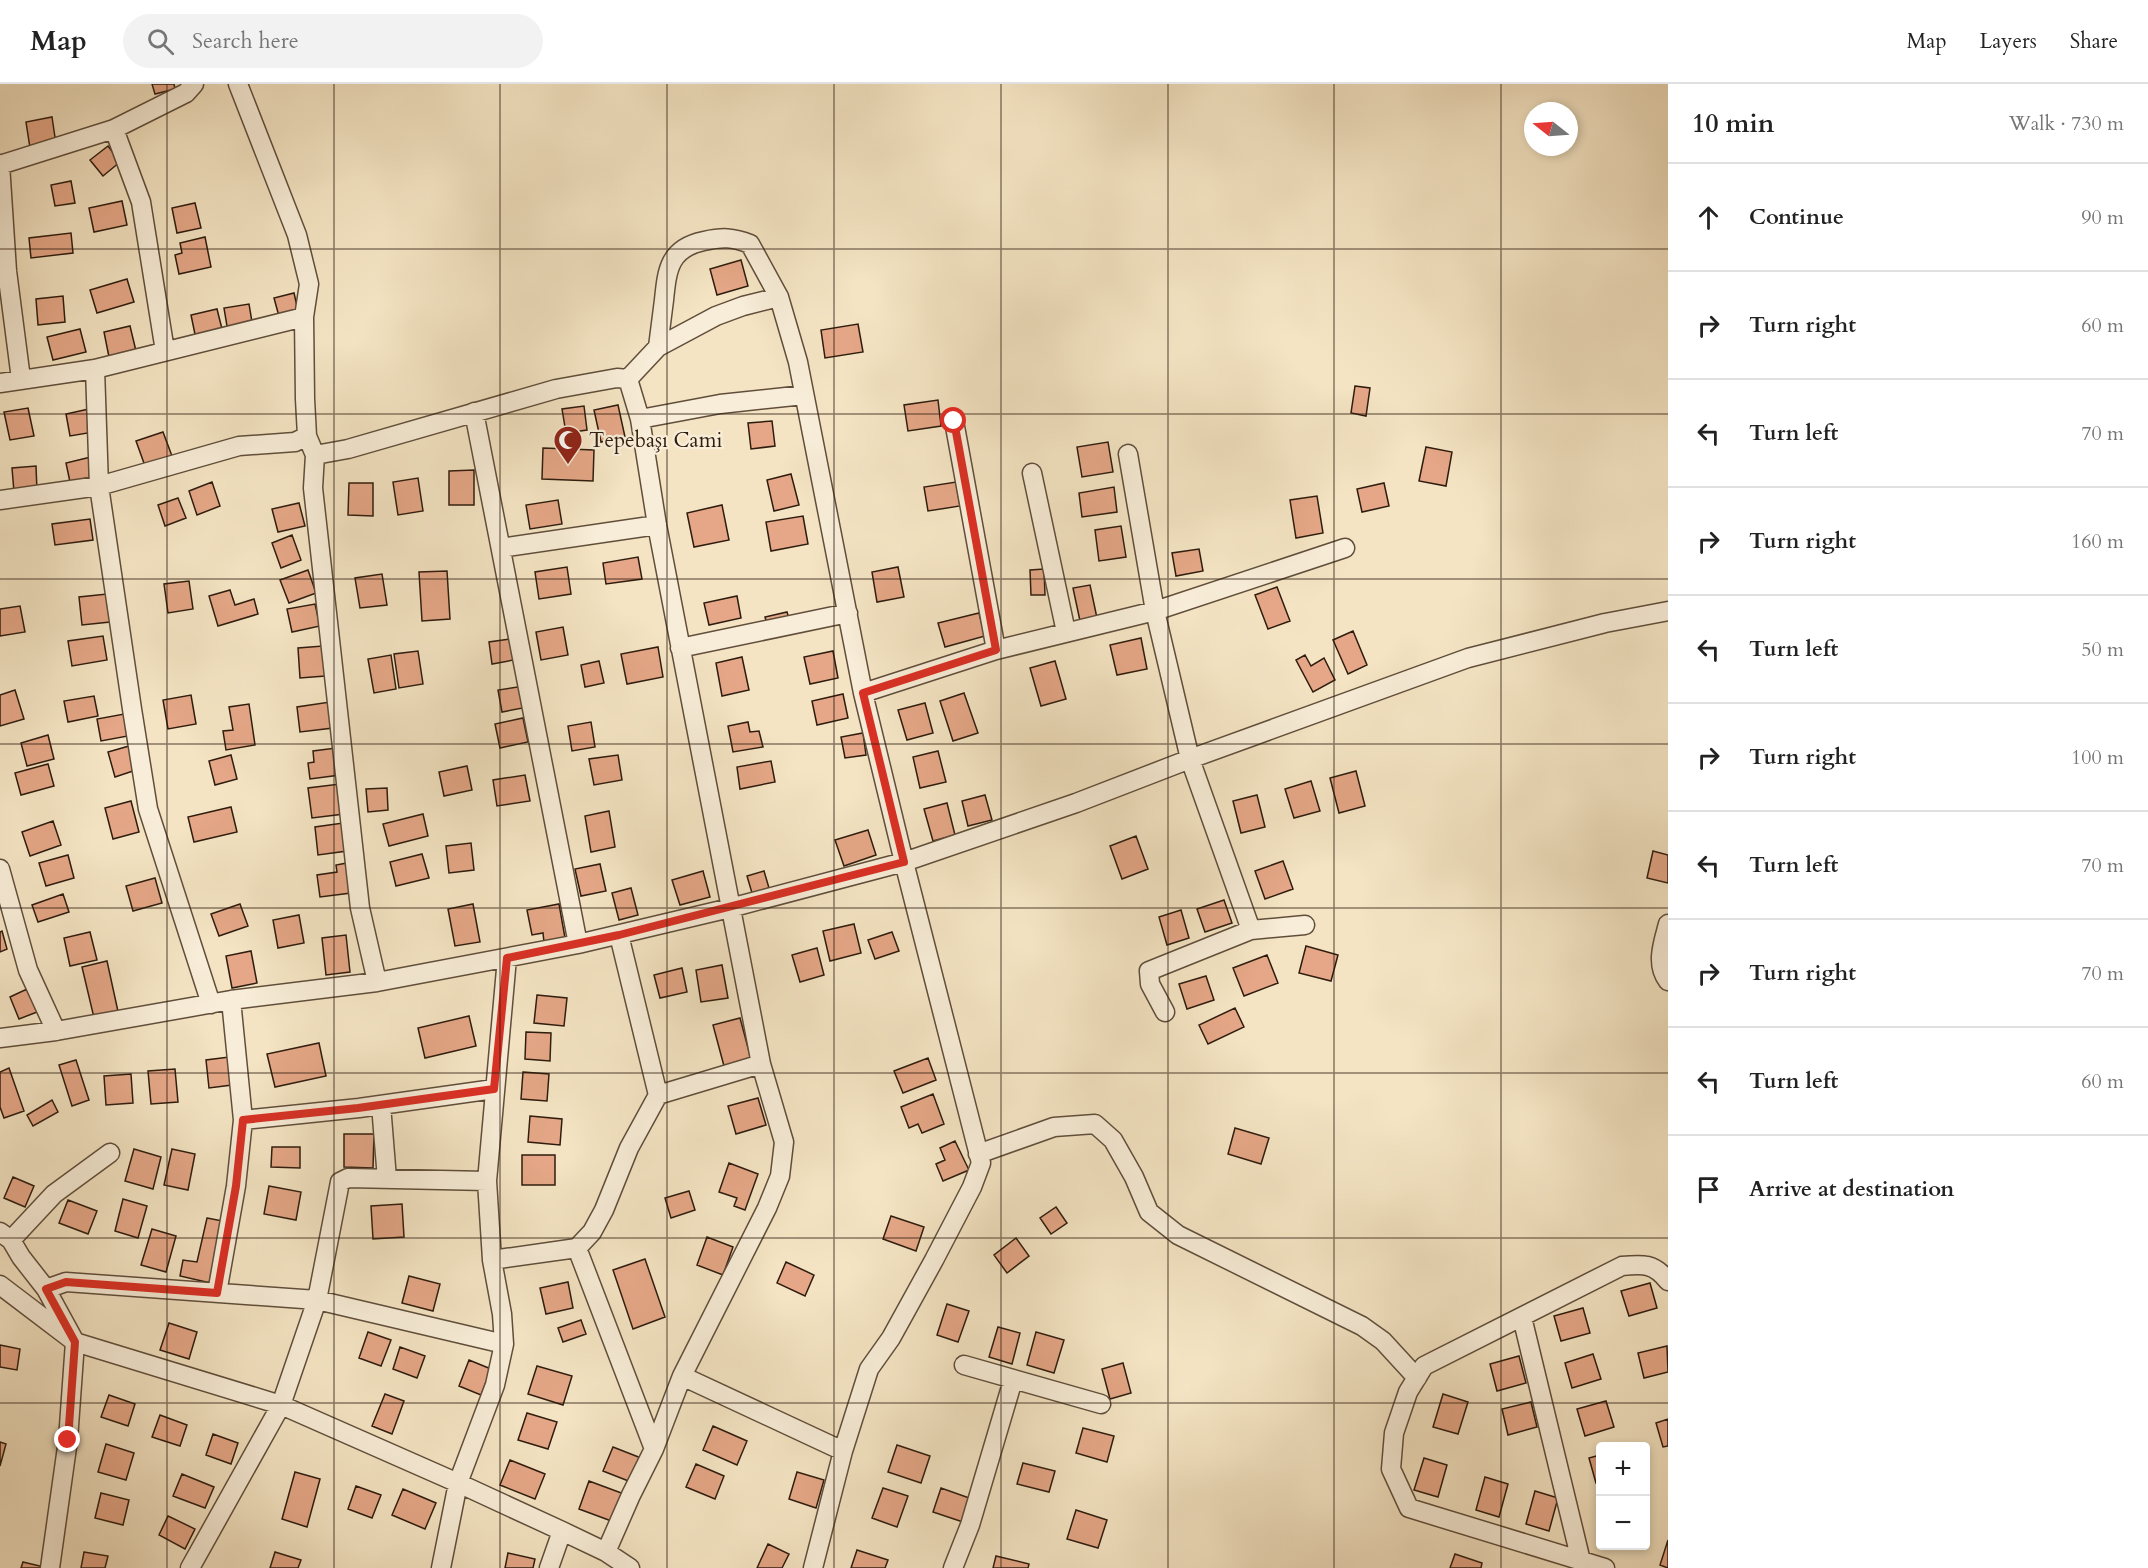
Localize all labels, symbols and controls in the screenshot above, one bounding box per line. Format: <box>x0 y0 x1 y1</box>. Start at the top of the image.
search box <box>123 14 543 68</box>
text: Map <box>30 22 87 60</box>
icon: search <box>144 25 177 58</box>
text: Search here <box>192 26 299 56</box>
text: Map <box>1907 27 1947 56</box>
text: Layers <box>1980 27 2037 56</box>
text: Share <box>2070 27 2118 56</box>
north arrow <box>1524 102 1578 156</box>
text: 10 min <box>1692 106 1775 141</box>
text: Walk · 730 m <box>2009 110 2124 137</box>
icon: ahead <box>1692 201 1725 234</box>
text: Continue <box>1749 202 1844 232</box>
text: 90 m <box>2081 204 2124 231</box>
icon: right <box>1692 309 1725 342</box>
text: Turn right <box>1749 310 1856 340</box>
text: 60 m <box>2081 312 2124 339</box>
route start <box>940 407 966 433</box>
icon: left <box>1692 417 1725 450</box>
text: Turn left <box>1749 418 1838 448</box>
text: 70 m <box>2081 420 2124 447</box>
mosque icon: Tepebaşı Cami <box>552 424 584 466</box>
place label: Tepebaşı Cami <box>589 426 722 455</box>
icon: right <box>1692 525 1725 558</box>
text: Turn right <box>1749 526 1856 556</box>
text: 160 m <box>2071 528 2124 555</box>
icon: left <box>1692 633 1725 666</box>
text: Turn left <box>1749 634 1838 664</box>
text: 50 m <box>2081 636 2124 663</box>
icon: right <box>1692 741 1725 774</box>
text: Turn right <box>1749 742 1856 772</box>
text: 100 m <box>2071 744 2124 771</box>
icon: left <box>1692 849 1725 882</box>
text: Turn left <box>1749 850 1838 880</box>
text: 70 m <box>2081 852 2124 879</box>
icon: right <box>1692 957 1725 990</box>
text: Turn right <box>1749 958 1856 988</box>
text: 70 m <box>2081 960 2124 987</box>
icon: left <box>1692 1065 1725 1098</box>
text: Turn left <box>1749 1066 1838 1096</box>
text: 60 m <box>2081 1068 2124 1095</box>
icon: arrive <box>1692 1173 1725 1206</box>
text: Arrive at destination <box>1749 1174 1954 1204</box>
route end <box>54 1426 80 1452</box>
map controls <box>1596 1442 1650 1550</box>
button: + <box>1596 1442 1650 1496</box>
button: − <box>1596 1496 1650 1550</box>

